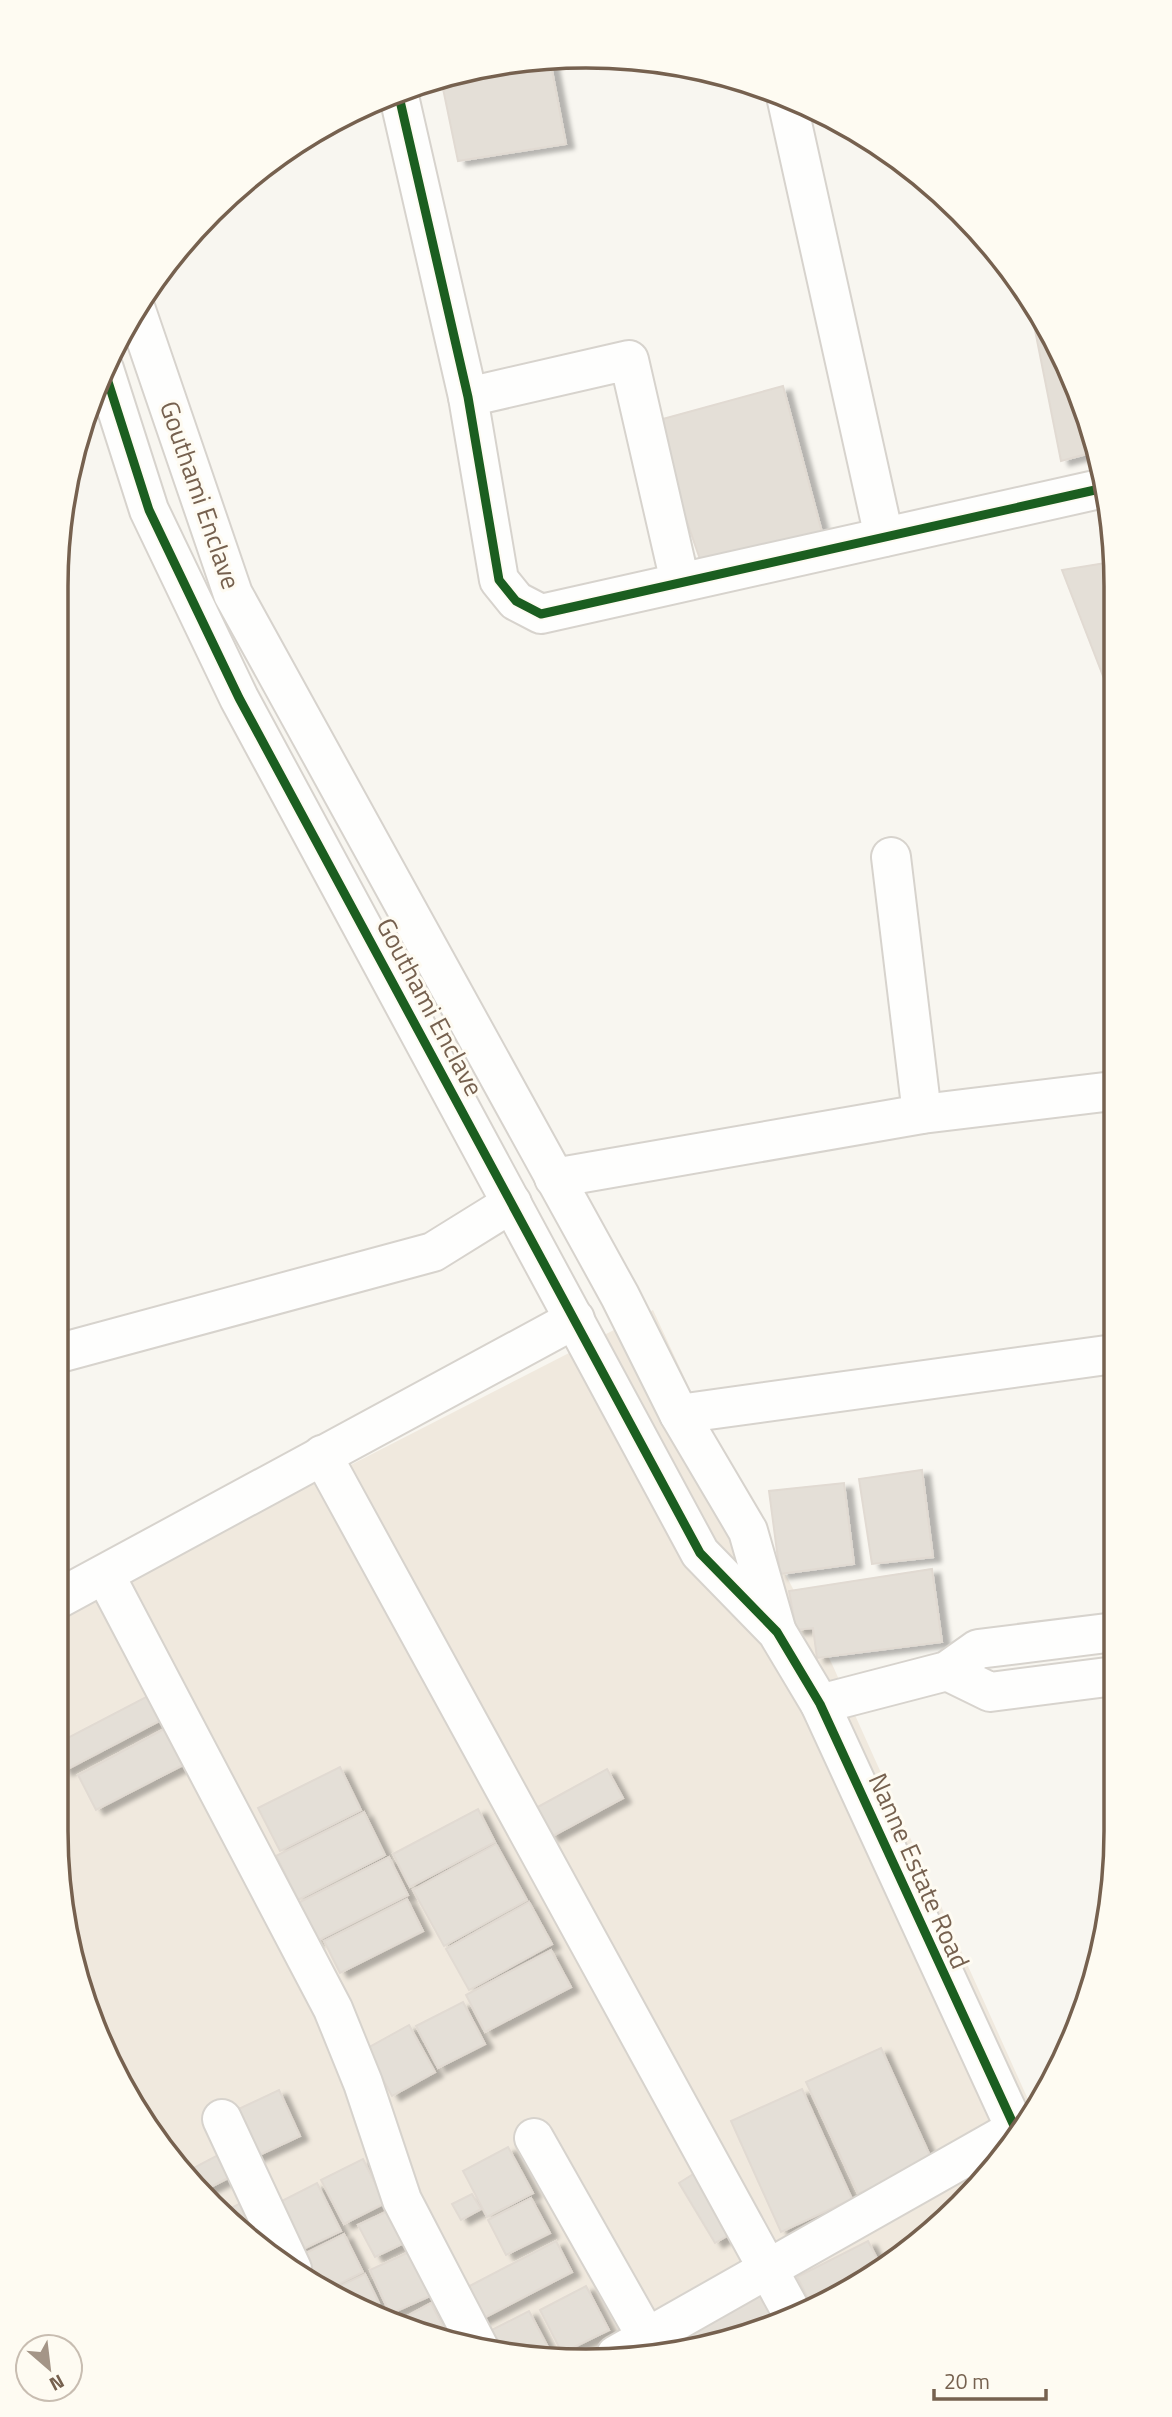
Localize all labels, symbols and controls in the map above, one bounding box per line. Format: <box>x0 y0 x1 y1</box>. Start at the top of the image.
street label: Gouthami Enclave <box>150 395 251 594</box>
street label: Gouthami Enclave <box>367 911 494 1103</box>
street label: Nanne Estate Road <box>859 1767 980 1975</box>
north arrow <box>14 2333 84 2403</box>
scale bar <box>934 2358 1046 2402</box>
text: 20 m <box>944 2365 990 2397</box>
text: N <box>45 2368 70 2399</box>

